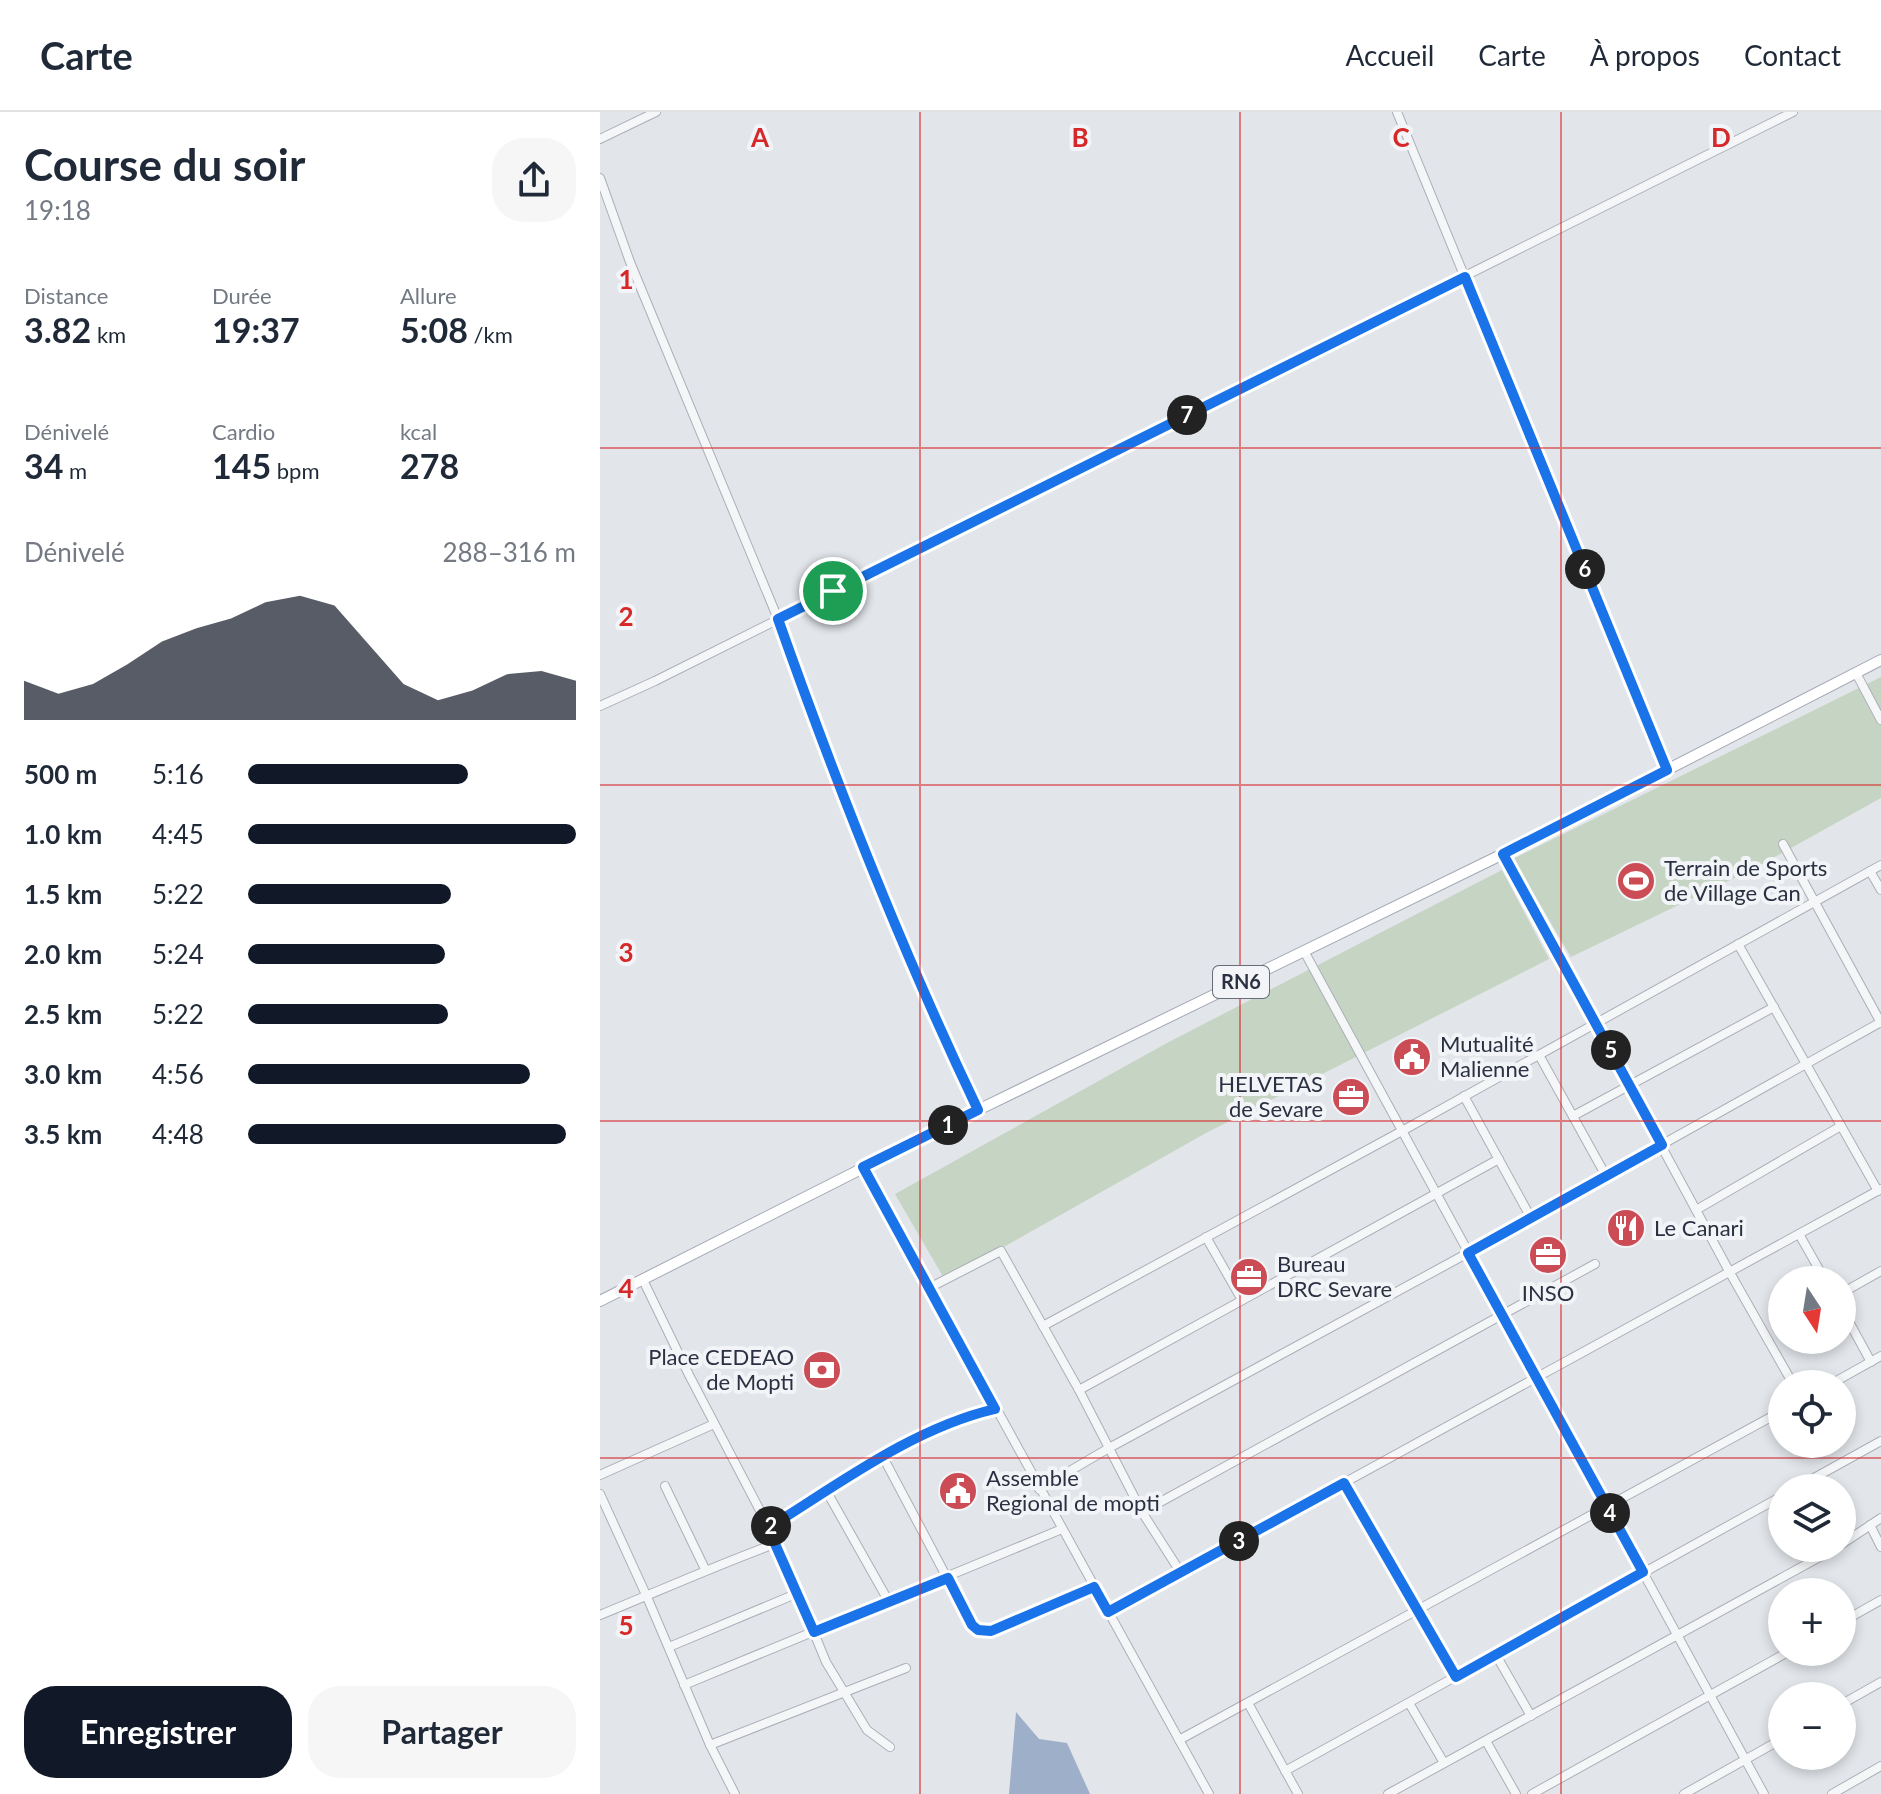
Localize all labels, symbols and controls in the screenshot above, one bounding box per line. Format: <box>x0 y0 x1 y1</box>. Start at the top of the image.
text: Carte <box>40 32 133 78</box>
text: Accueil <box>1345 38 1434 72</box>
text: Carte <box>1478 38 1546 72</box>
text: À propos <box>1590 38 1700 72</box>
text: Contact <box>1744 38 1841 72</box>
text: A <box>750 121 770 153</box>
text: B <box>1071 121 1089 153</box>
text: C <box>1392 121 1410 153</box>
text: D <box>1711 121 1731 153</box>
text: Course du soir <box>24 138 305 190</box>
button: share <box>492 138 576 222</box>
text: 19:18 <box>24 194 91 226</box>
text: 1 <box>618 263 634 295</box>
text: Distance <box>24 282 108 309</box>
text: Durée <box>212 282 272 309</box>
text: Allure <box>400 282 457 309</box>
text: 3.82 <box>24 309 91 350</box>
text: 19:37 <box>212 309 300 350</box>
text: 5:08 <box>400 309 468 350</box>
text: km <box>91 321 126 348</box>
text: /km <box>468 321 513 348</box>
pin: 7 <box>1167 395 1207 435</box>
text: 7 <box>1181 401 1193 428</box>
text: Dénivelé <box>24 418 109 445</box>
text: Cardio <box>212 418 275 445</box>
text: kcal <box>400 418 437 445</box>
text: 34 <box>24 445 63 486</box>
text: 145 <box>212 445 271 486</box>
text: 278 <box>400 445 459 486</box>
text: m <box>63 457 87 484</box>
text: bpm <box>271 457 320 484</box>
text: Dénivelé <box>24 536 125 568</box>
text: 288–316 m <box>442 536 576 568</box>
pin: 6 <box>1565 549 1605 589</box>
text: 6 <box>1579 555 1591 582</box>
pin <box>799 557 867 625</box>
icon: arrive <box>811 569 855 613</box>
text: 2 <box>618 600 634 632</box>
text: 500 m <box>24 758 97 790</box>
text: 5:16 <box>152 758 204 790</box>
text: 1.0 km <box>24 818 102 850</box>
text: 4:45 <box>152 818 204 850</box>
place label: Terrain de Sports de Village Can <box>1664 854 1827 906</box>
sports icon: Terrain de Sports de Village Can <box>1615 860 1657 902</box>
text: 1.5 km <box>24 878 102 910</box>
text: 5:22 <box>152 878 204 910</box>
text: 3 <box>618 936 634 968</box>
text: 2.0 km <box>24 938 102 970</box>
text: 5:24 <box>152 938 204 970</box>
road number: RN6 <box>1213 966 1269 998</box>
text: 2.5 km <box>24 998 102 1030</box>
text: 5:22 <box>152 998 204 1030</box>
place label: Mutualité Malienne <box>1440 1030 1534 1082</box>
pin: 5 <box>1591 1030 1631 1070</box>
public building icon: Mutualité Malienne <box>1391 1036 1433 1078</box>
text: 5 <box>1605 1036 1617 1063</box>
text: 3.0 km <box>24 1058 102 1090</box>
text: 4:56 <box>152 1058 204 1090</box>
place label: HELVETAS de Sevare <box>1218 1070 1323 1122</box>
office icon: HELVETAS de Sevare <box>1330 1076 1372 1118</box>
pin: 1 <box>928 1105 968 1145</box>
text: 1 <box>942 1111 954 1138</box>
text: 3.5 km <box>24 1118 102 1150</box>
text: 4:48 <box>152 1118 204 1150</box>
restaurant icon: Le Canari <box>1605 1207 1647 1249</box>
place label: Le Canari <box>1654 1214 1744 1241</box>
office icon: INSO <box>1527 1234 1569 1276</box>
place label: Bureau DRC Sevare <box>1277 1250 1392 1302</box>
office icon: Bureau DRC Sevare <box>1228 1256 1270 1298</box>
north arrow <box>1768 1266 1856 1354</box>
map controls <box>1768 1266 1856 1770</box>
text: 4 <box>618 1272 634 1304</box>
place label: INSO <box>1522 1279 1574 1306</box>
place label: Place CEDEAO de Mopti <box>648 1343 794 1395</box>
bank icon: Place CEDEAO de Mopti <box>801 1349 843 1391</box>
button: locate <box>1768 1370 1856 1458</box>
place label: Assemble Regional de mopti <box>986 1464 1160 1516</box>
public building icon: Assemble Regional de mopti <box>937 1470 979 1512</box>
button: layers <box>1768 1474 1856 1562</box>
pin: 4 <box>1590 1493 1630 1533</box>
text: 4 <box>1604 1499 1616 1526</box>
pin: 2 <box>751 1506 791 1546</box>
text: 2 <box>765 1512 777 1539</box>
pin: 3 <box>1219 1521 1259 1561</box>
text: 3 <box>1233 1527 1245 1554</box>
button: + <box>1768 1578 1856 1666</box>
text: 5 <box>618 1609 634 1641</box>
button: − <box>1768 1682 1856 1770</box>
button: Enregistrer <box>24 1686 292 1778</box>
button: Partager <box>308 1686 576 1778</box>

